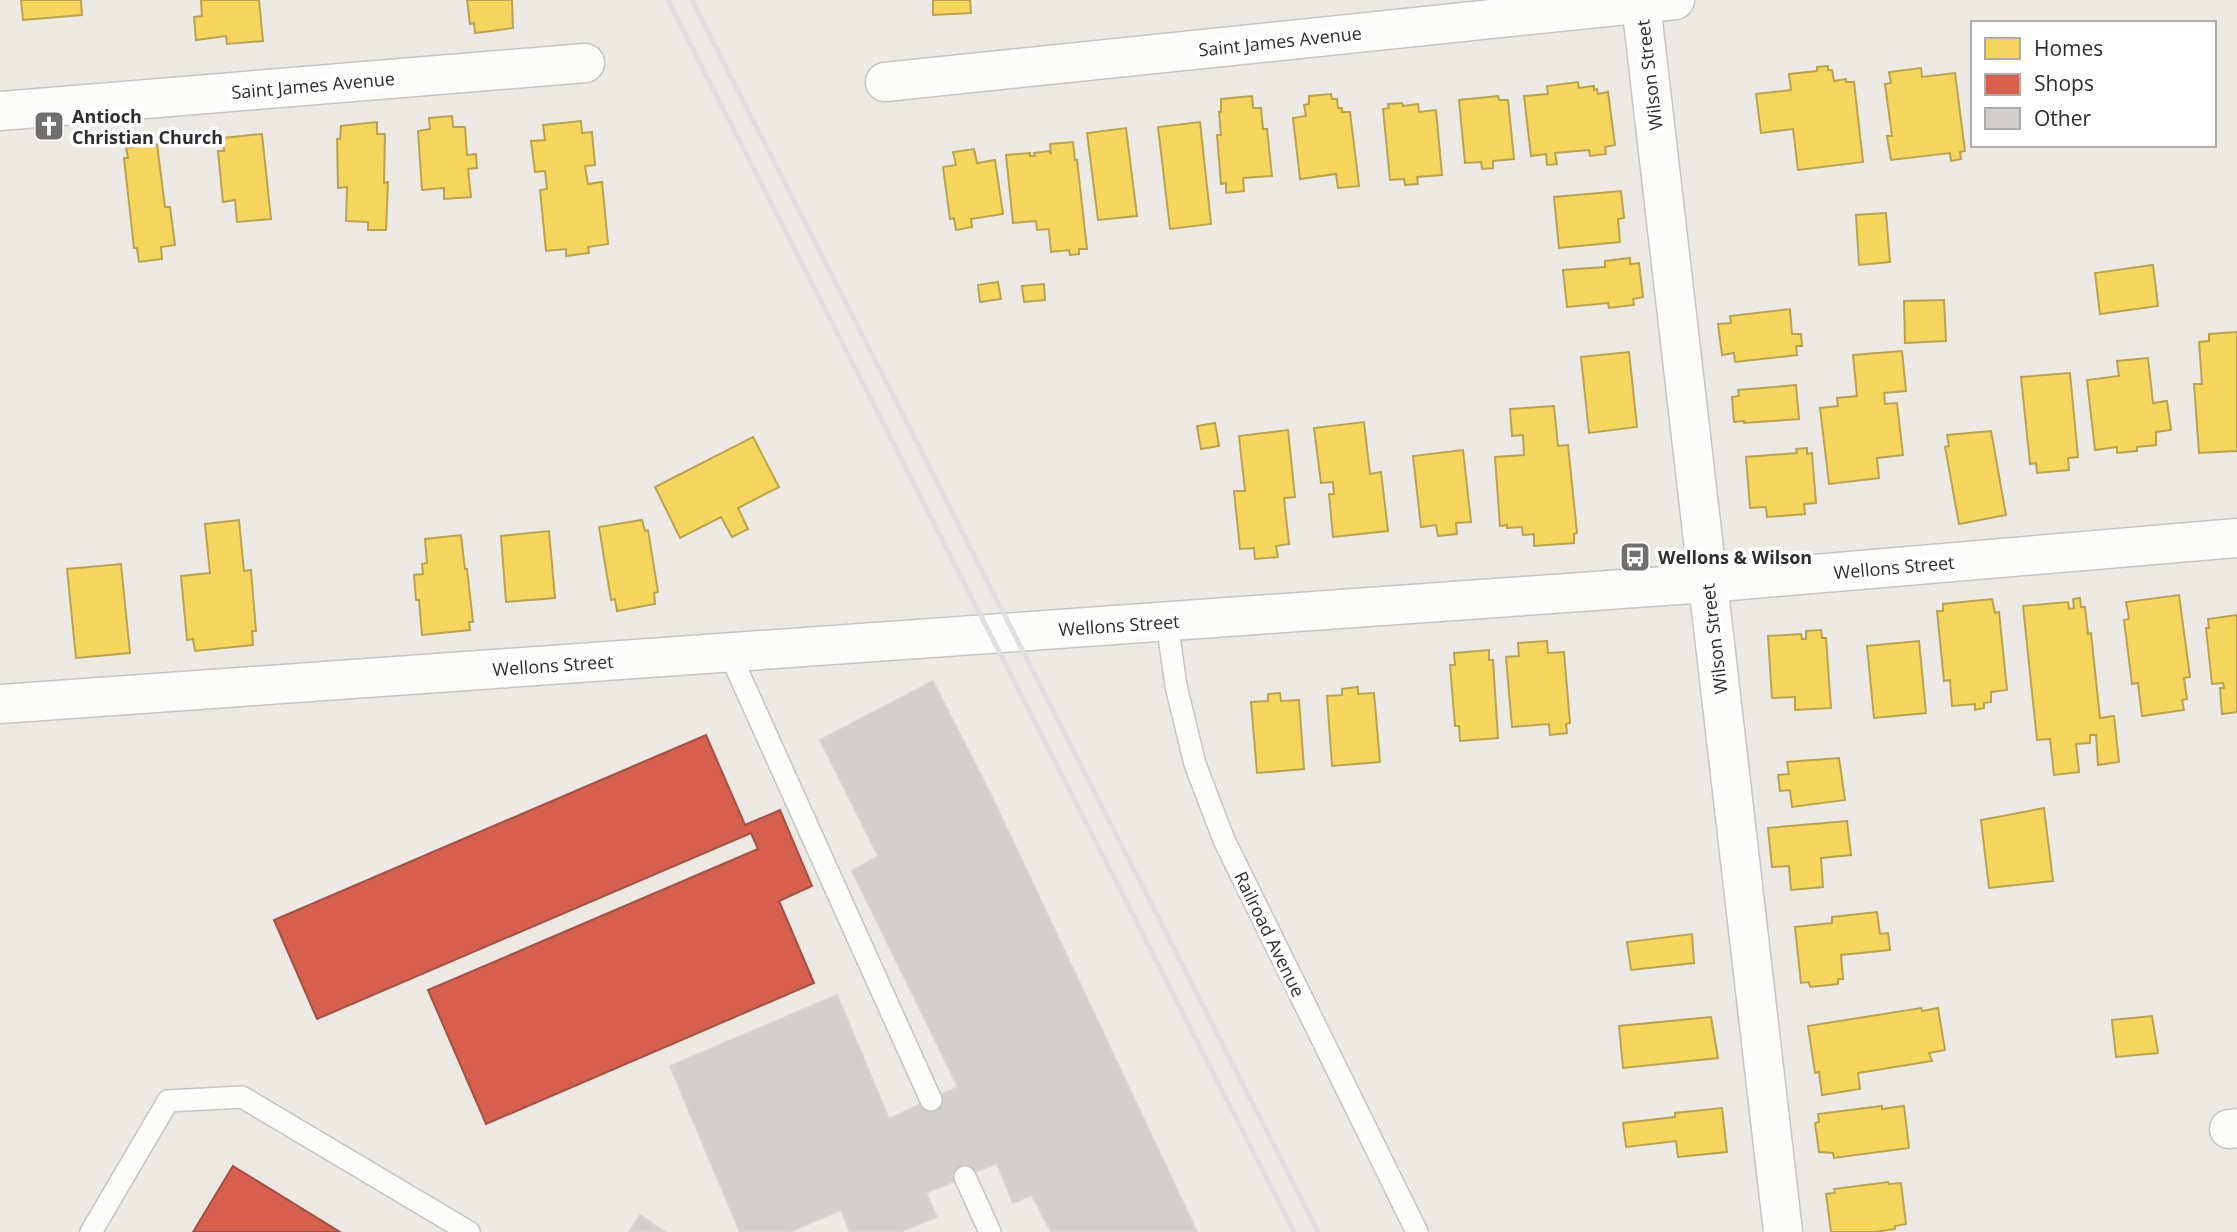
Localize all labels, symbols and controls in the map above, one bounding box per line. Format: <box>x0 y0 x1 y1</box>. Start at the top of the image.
street label: Wilson Street <box>1630 18 1668 132</box>
street label: Saint James Avenue <box>1197 20 1363 62</box>
legend <box>1971 21 2216 147</box>
text: Homes <box>2034 34 2103 62</box>
street label: Saint James Avenue <box>230 66 396 104</box>
text: Shops <box>2034 69 2094 97</box>
place label: Antioch Christian Church <box>72 104 223 149</box>
text: Other <box>2034 104 2091 132</box>
church icon: Antioch Christian Church <box>32 109 66 143</box>
bus stop icon: Wellons & Wilson <box>1618 540 1652 574</box>
place label: Wellons & Wilson <box>1658 545 1812 569</box>
street label: Wellons Street <box>1833 550 1955 584</box>
street label: Wilson Street <box>1695 582 1733 696</box>
street label: Wellons Street <box>1058 609 1180 641</box>
street label: Wellons Street <box>492 649 614 681</box>
street label: Railroad Avenue <box>1229 867 1311 1001</box>

